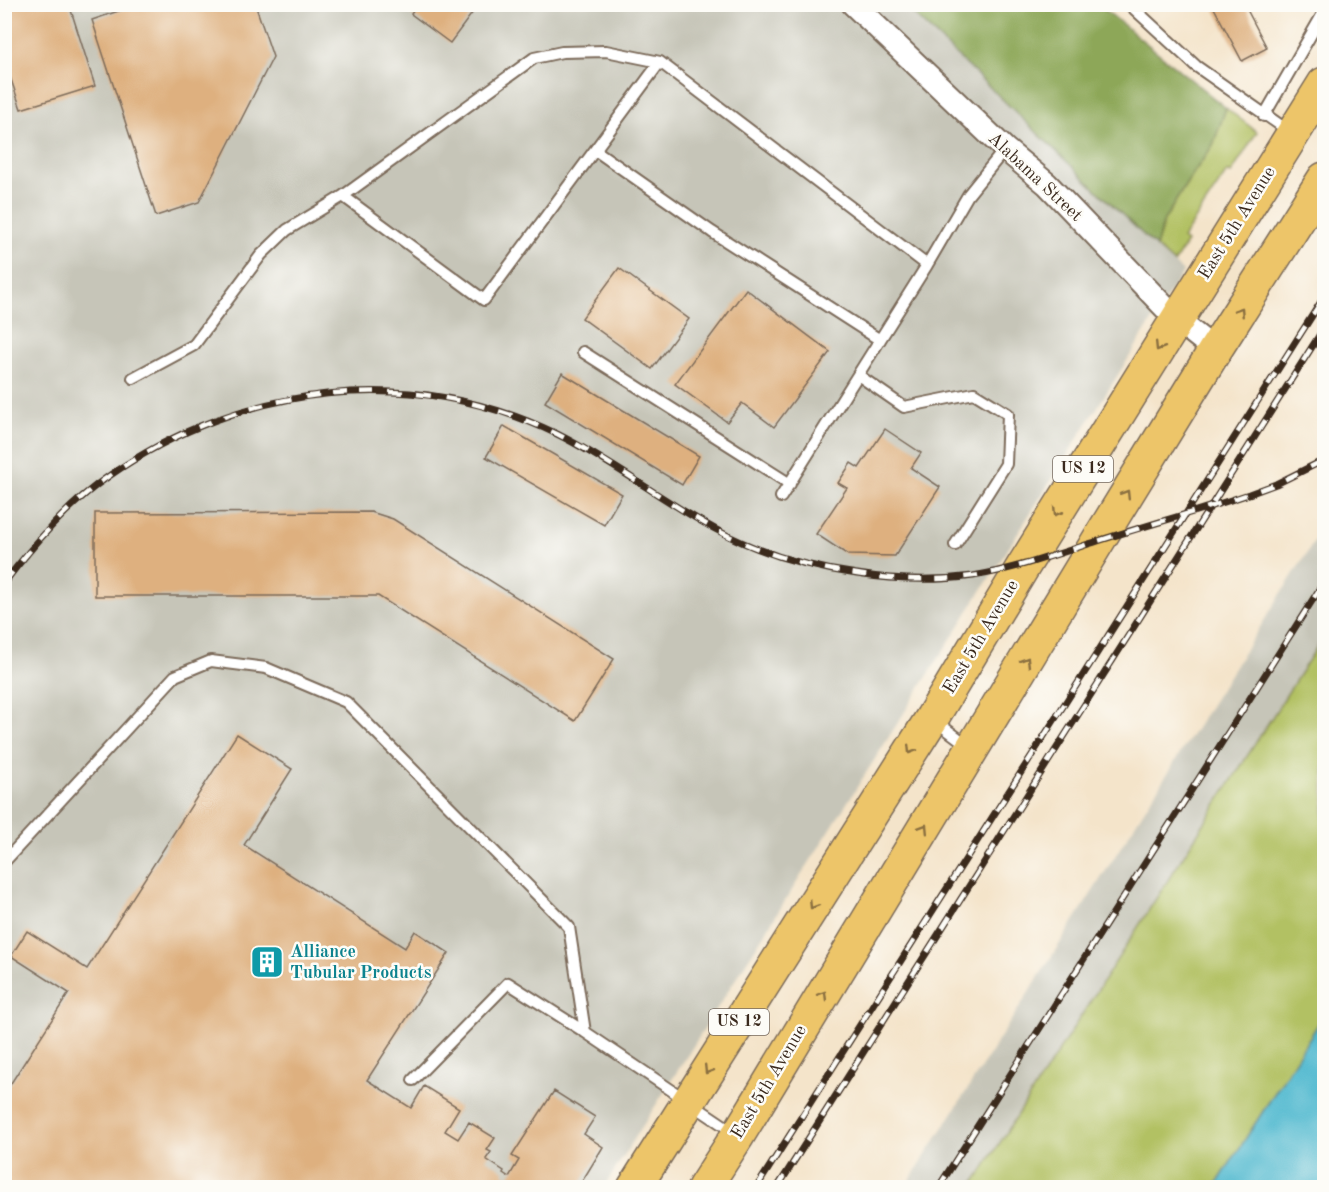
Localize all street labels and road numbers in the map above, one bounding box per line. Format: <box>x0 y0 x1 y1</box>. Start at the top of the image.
street label: Alabama Street <box>984 129 1086 225</box>
street label: East 5th Avenue <box>1195 163 1279 283</box>
road number: US 12 <box>1053 456 1113 482</box>
street label: East 5th Avenue <box>940 577 1022 697</box>
road number: US 12 <box>709 1009 769 1035</box>
street label: East 5th Avenue <box>728 1022 810 1142</box>

